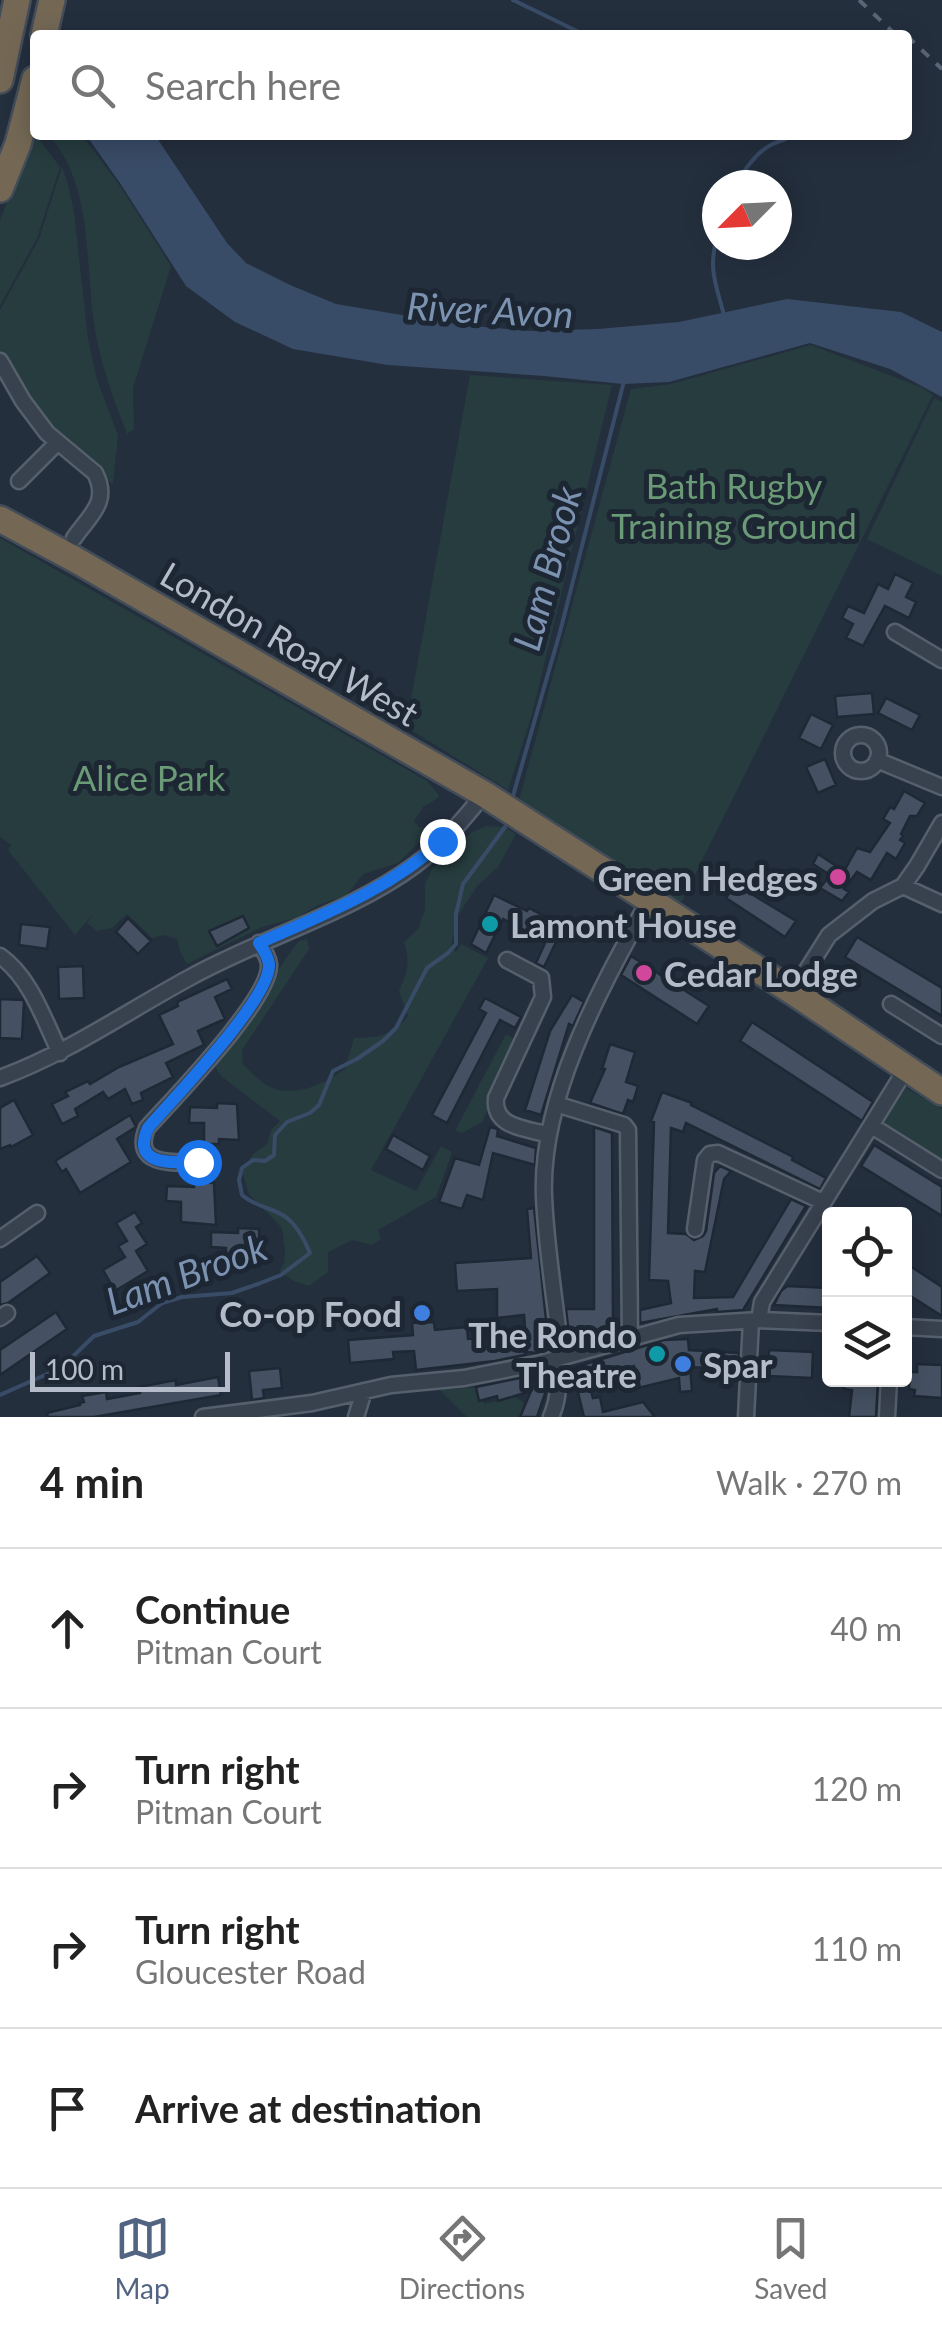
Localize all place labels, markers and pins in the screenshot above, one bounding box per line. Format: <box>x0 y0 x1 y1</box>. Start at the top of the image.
place label: Green Hedges <box>597 856 818 898</box>
marker: Green Hedges <box>827 866 849 888</box>
place label: Lamont House <box>510 903 737 945</box>
marker: Lamont House <box>479 913 501 935</box>
place label: Cedar Lodge <box>664 952 858 994</box>
marker: Cedar Lodge <box>633 962 655 984</box>
place label: Co-op Food <box>219 1292 402 1334</box>
marker: Co-op Food <box>411 1302 433 1324</box>
place label: The Rondo Theatre <box>468 1313 637 1395</box>
marker: The Rondo Theatre <box>646 1343 668 1365</box>
place label: Spar <box>703 1343 773 1385</box>
marker: Spar <box>672 1353 694 1375</box>

